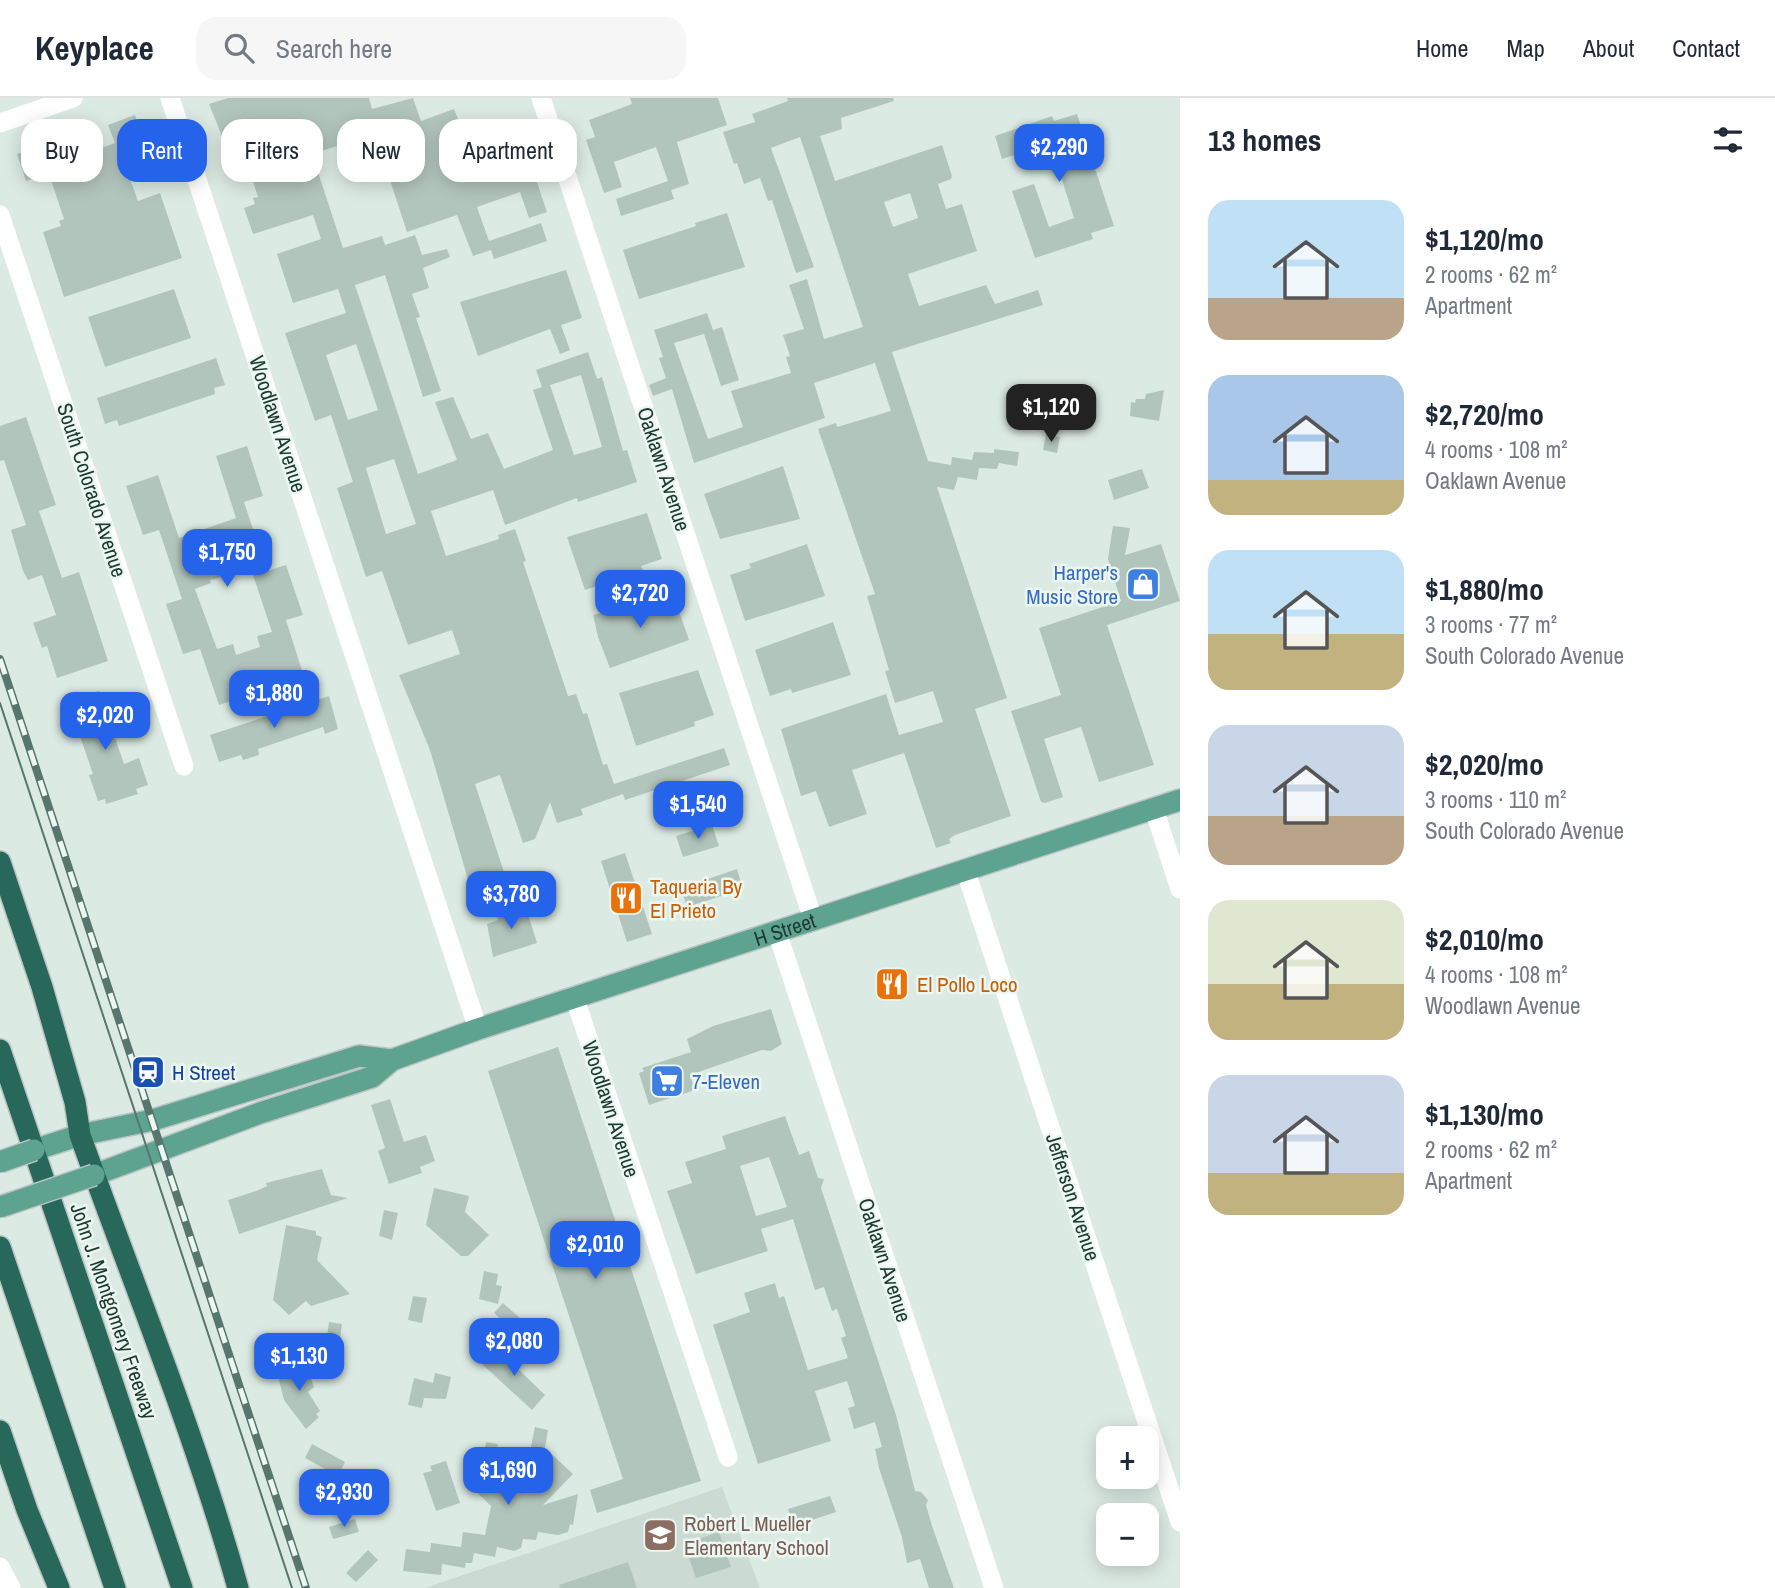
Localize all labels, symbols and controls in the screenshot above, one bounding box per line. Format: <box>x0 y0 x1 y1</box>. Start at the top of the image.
search box <box>196 17 686 80</box>
text: Keyplace <box>35 26 154 70</box>
icon: search <box>220 29 258 67</box>
text: Search here <box>276 31 392 66</box>
text: Home <box>1416 32 1468 64</box>
text: Map <box>1506 32 1545 64</box>
text: About <box>1583 32 1634 64</box>
text: Contact <box>1672 32 1740 64</box>
chip: Buy <box>21 119 103 182</box>
chip: Rent <box>117 119 207 182</box>
chip: Filters <box>221 119 323 182</box>
chip: New <box>337 119 425 182</box>
chip: Apartment <box>439 119 577 182</box>
text: 13 homes <box>1208 120 1322 160</box>
icon: filters <box>1709 121 1747 159</box>
pin: $2,290 <box>1002 125 1116 184</box>
text: $2,290 <box>1030 131 1088 162</box>
text: $1,120/mo <box>1425 219 1544 259</box>
icon: home <box>1264 228 1348 312</box>
text: 2 rooms · 62 m² <box>1425 259 1557 290</box>
text: Apartment <box>1425 290 1512 321</box>
street label: Woodlawn Avenue <box>242 352 314 496</box>
pin: $1,120 <box>994 384 1108 444</box>
text: $1,120 <box>1022 391 1080 422</box>
text: $2,720/mo <box>1425 394 1544 434</box>
street label: South Colorado Avenue <box>50 399 134 581</box>
street label: Oaklawn Avenue <box>630 403 698 535</box>
icon: home <box>1264 403 1348 487</box>
text: 4 rooms · 108 m² <box>1425 434 1568 465</box>
text: Oaklawn Avenue <box>1425 465 1566 496</box>
pin: $1,750 <box>170 530 284 589</box>
text: $1,750 <box>198 536 256 567</box>
place label: Harper's Music Store <box>1026 558 1118 611</box>
shop icon: Harper's Music Store <box>1124 565 1162 603</box>
text: $1,880/mo <box>1425 569 1544 609</box>
pin: $2,720 <box>583 570 697 630</box>
text: $2,720 <box>611 577 669 608</box>
icon: home <box>1264 578 1348 662</box>
text: 3 rooms · 77 m² <box>1425 609 1557 640</box>
text: South Colorado Avenue <box>1425 640 1624 671</box>
pin: $1,880 <box>217 670 331 730</box>
text: $1,880 <box>245 677 303 708</box>
pin: $2,020 <box>48 692 162 752</box>
text: $2,020 <box>76 699 134 730</box>
text: $2,020/mo <box>1425 744 1544 784</box>
icon: home <box>1264 753 1348 837</box>
pin: $1,540 <box>641 782 755 841</box>
text: 3 rooms · 110 m² <box>1425 784 1566 815</box>
text: $1,540 <box>669 788 727 819</box>
text: South Colorado Avenue <box>1425 815 1624 846</box>
pin: $3,780 <box>454 872 568 931</box>
place label: Taqueria By El Prieto <box>650 872 743 925</box>
text: $3,780 <box>482 878 540 909</box>
restaurant icon: Taqueria By El Prieto <box>607 879 645 917</box>
street label: H Street <box>750 905 819 953</box>
text: $2,010/mo <box>1425 919 1544 959</box>
icon: home <box>1264 928 1348 1012</box>
text: 4 rooms · 108 m² <box>1425 959 1568 990</box>
restaurant icon: El Pollo Loco <box>873 965 911 1003</box>
place label: El Pollo Loco <box>917 970 1018 999</box>
text: Woodlawn Avenue <box>1425 990 1581 1021</box>
street label: Woodlawn Avenue <box>575 1037 647 1181</box>
station icon: H Street <box>129 1053 167 1091</box>
place label: H Street <box>172 1058 235 1087</box>
supermarket icon: 7-Eleven <box>648 1062 686 1100</box>
place label: 7-Eleven <box>692 1067 760 1096</box>
text: $1,130/mo <box>1425 1094 1544 1134</box>
icon: home <box>1264 1103 1348 1187</box>
street label: Jefferson Avenue <box>1039 1130 1107 1264</box>
text: 2 rooms · 62 m² <box>1425 1134 1557 1165</box>
text: Apartment <box>1425 1165 1512 1196</box>
street label: Oaklawn Avenue <box>851 1194 919 1326</box>
street label: John J. Montgomery Freeway <box>63 1199 165 1423</box>
pin: $2,010 <box>538 1222 652 1281</box>
text: $2,010 <box>566 1228 624 1259</box>
pin: $2,080 <box>457 1318 571 1378</box>
text: $2,080 <box>485 1325 543 1356</box>
pin: $1,130 <box>242 1334 356 1393</box>
text: $1,130 <box>270 1340 328 1371</box>
map controls <box>1096 1426 1159 1566</box>
button: + <box>1096 1426 1159 1489</box>
pin: $1,690 <box>451 1448 565 1507</box>
text: $1,690 <box>479 1454 537 1485</box>
pin: $2,930 <box>287 1470 401 1529</box>
text: $2,930 <box>315 1476 373 1507</box>
button: − <box>1096 1503 1159 1566</box>
place label: Robert L Mueller Elementary School <box>684 1509 829 1562</box>
school or university icon: Robert L Mueller Elementary School <box>641 1516 679 1554</box>

